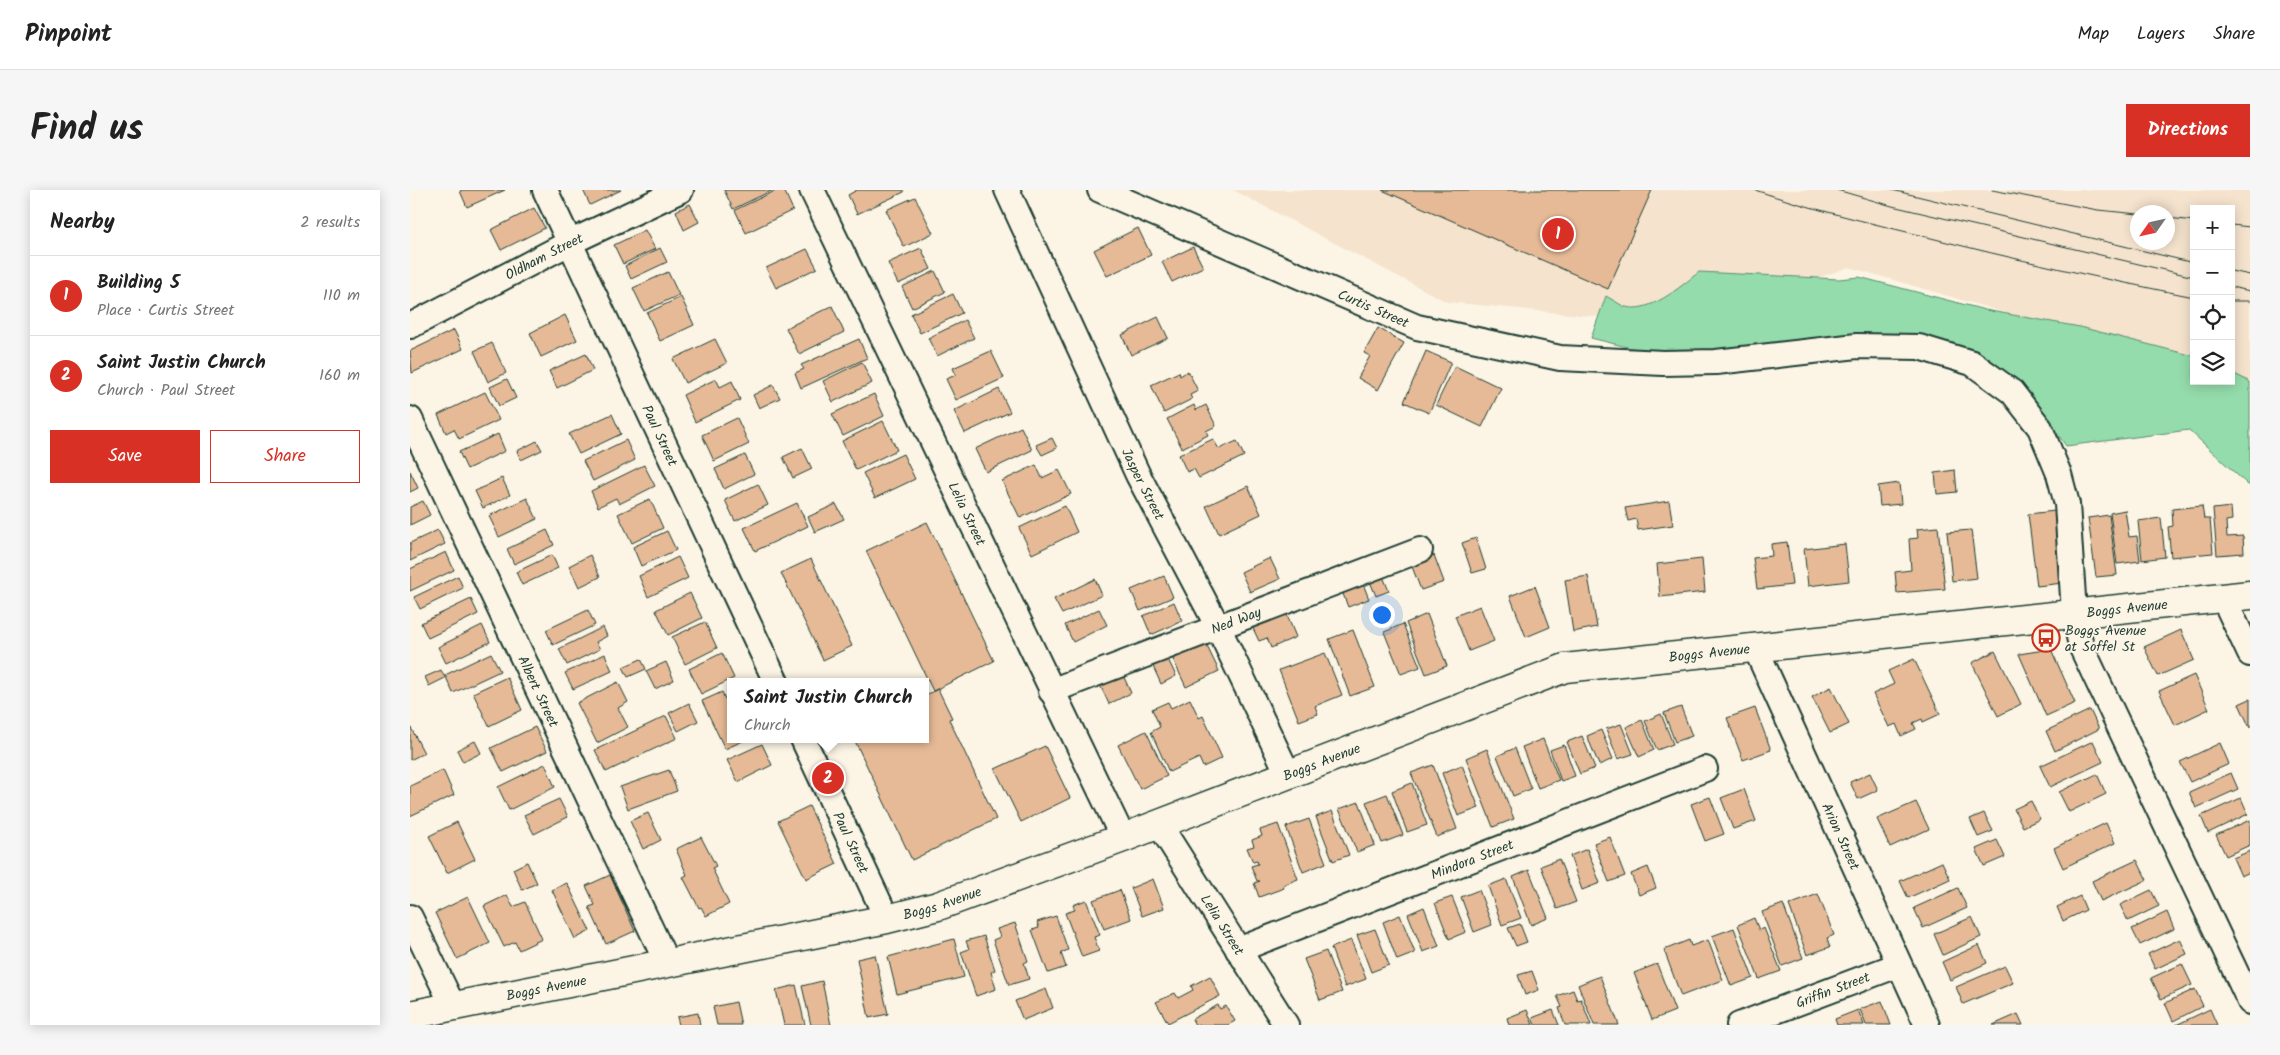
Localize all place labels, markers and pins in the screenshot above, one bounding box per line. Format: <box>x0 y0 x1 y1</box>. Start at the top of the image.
pin: 1 <box>1542 215 1574 253</box>
place label: Boggs Avenue at Soffel St <box>2065 620 2147 658</box>
bus stop icon: Boggs Avenue at Soffel St <box>2031 623 2061 653</box>
pin: 2 <box>812 759 844 797</box>

